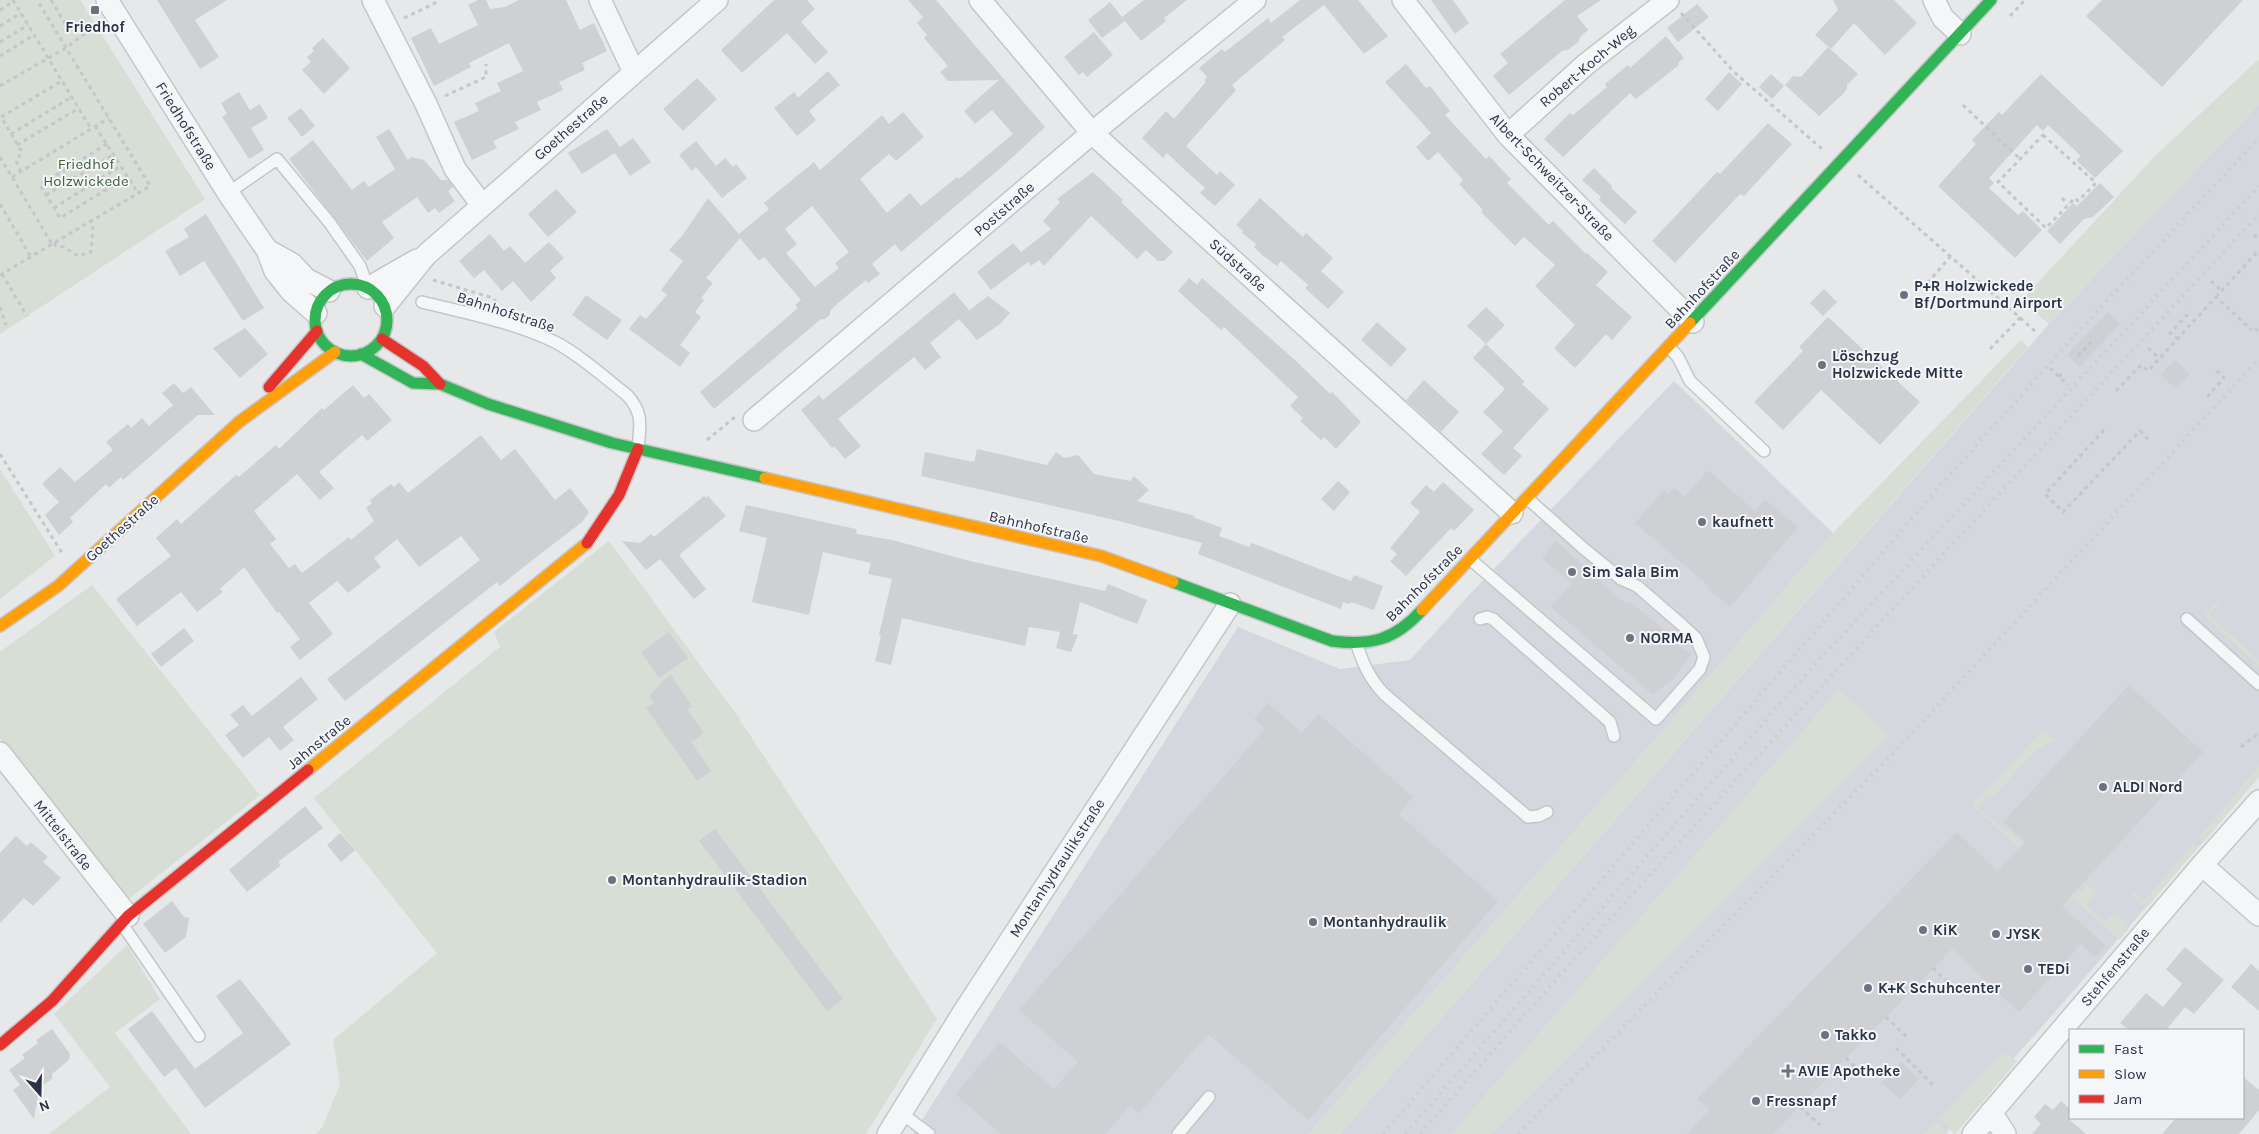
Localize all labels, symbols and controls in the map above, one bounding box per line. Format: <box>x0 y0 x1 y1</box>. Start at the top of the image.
marker: Friedhof <box>89 4 101 16</box>
place label: Friedhof <box>65 18 125 36</box>
street label: Robert-Koch-Weg <box>1536 21 1639 111</box>
street label: Friedhofstraße <box>152 79 220 173</box>
street label: Goethestraße <box>530 90 612 164</box>
street label: Albert-Schweitzer-Straße <box>1486 109 1618 245</box>
park label: Friedhof Holzwickede <box>43 155 129 190</box>
street label: Poststraße <box>970 178 1038 240</box>
street label: Südstraße <box>1206 235 1270 295</box>
street label: Bahnhofstraße <box>1661 246 1743 332</box>
place label: P+R Holzwickede Bf/Dortmund Airport <box>1914 277 2063 312</box>
street label: Bahnhofstraße <box>455 288 557 336</box>
marker: P+R Holzwickede Bf/Dortmund Airport <box>1898 289 1910 301</box>
place label: Löschzug Holzwickede Mitte <box>1832 347 1963 382</box>
marker: Löschzug Holzwickede Mitte <box>1816 359 1828 371</box>
street label: Goethestraße <box>82 491 162 565</box>
street label: Bahnhofstraße <box>987 507 1091 547</box>
place label: kaufnett <box>1712 513 1774 531</box>
marker: kaufnett <box>1696 516 1708 528</box>
street label: Bahnhofstraße <box>1382 541 1466 625</box>
place label: Sim Sala Bim <box>1582 563 1679 581</box>
marker: Sim Sala Bim <box>1566 566 1578 578</box>
place label: NORMA <box>1640 629 1694 647</box>
marker: NORMA <box>1624 632 1636 644</box>
street label: Jahnstraße <box>284 711 354 773</box>
place label: ALDI Nord <box>2113 778 2183 796</box>
marker: ALDI Nord <box>2097 781 2109 793</box>
street label: Montanhydraulikstraße <box>1005 795 1109 941</box>
street label: Mittelstraße <box>30 796 96 874</box>
place label: Montanhydraulik-Stadion <box>622 871 807 889</box>
marker: Montanhydraulik-Stadion <box>606 874 618 886</box>
place label: Montanhydraulik <box>1323 913 1447 931</box>
marker: Montanhydraulik <box>1307 916 1319 928</box>
place label: KiK <box>1933 921 1958 939</box>
marker: KiK <box>1917 924 1929 936</box>
street label: Stehfenstraße <box>2077 924 2153 1010</box>
place label: JYSK <box>2006 925 2041 943</box>
marker: JYSK <box>1990 928 2002 940</box>
place label: TEDi <box>2038 960 2070 978</box>
marker: TEDi <box>2022 963 2034 975</box>
place label: K+K Schuhcenter <box>1878 979 2000 997</box>
marker: K+K Schuhcenter <box>1862 982 1874 994</box>
place label: Takko <box>1835 1026 1877 1044</box>
marker: Takko <box>1819 1029 1831 1041</box>
legend <box>2069 1029 2244 1119</box>
text: Fast <box>2114 1040 2144 1058</box>
place label: AVIE Apotheke <box>1798 1062 1900 1080</box>
marker: AVIE Apotheke <box>1782 1065 1794 1077</box>
text: Slow <box>2114 1065 2146 1083</box>
north arrow <box>15 1069 65 1119</box>
text: Jam <box>2114 1090 2142 1108</box>
place label: Fressnapf <box>1766 1092 1837 1110</box>
marker: Fressnapf <box>1750 1095 1762 1107</box>
text: N <box>37 1096 52 1115</box>

